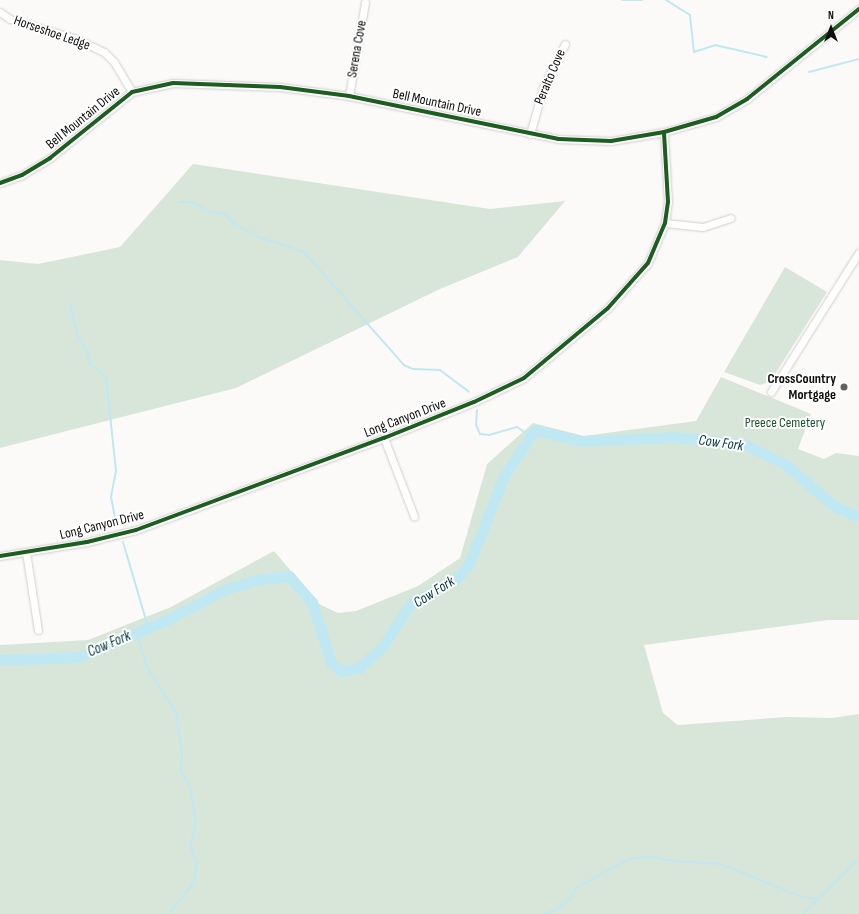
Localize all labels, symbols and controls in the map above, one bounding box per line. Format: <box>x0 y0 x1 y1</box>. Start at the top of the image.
north arrow <box>811 8 851 48</box>
text: N <box>828 9 834 22</box>
street label: Horseshoe Ledge <box>12 12 92 54</box>
street label: Serena Cove <box>344 19 370 79</box>
street label: Peralto Cove <box>531 47 569 107</box>
street label: Bell Mountain Drive <box>43 83 123 153</box>
street label: Bell Mountain Drive <box>391 85 483 121</box>
place label: CrossCountry Mortgage <box>767 371 836 404</box>
marker: CrossCountry Mortgage <box>839 382 849 392</box>
street label: Long Canyon Drive <box>362 395 448 441</box>
park label: Preece Cemetery <box>745 415 825 431</box>
water label: Cow Fork <box>697 431 745 455</box>
street label: Long Canyon Drive <box>58 506 146 544</box>
water label: Cow Fork <box>410 572 458 612</box>
water label: Cow Fork <box>85 627 133 661</box>

